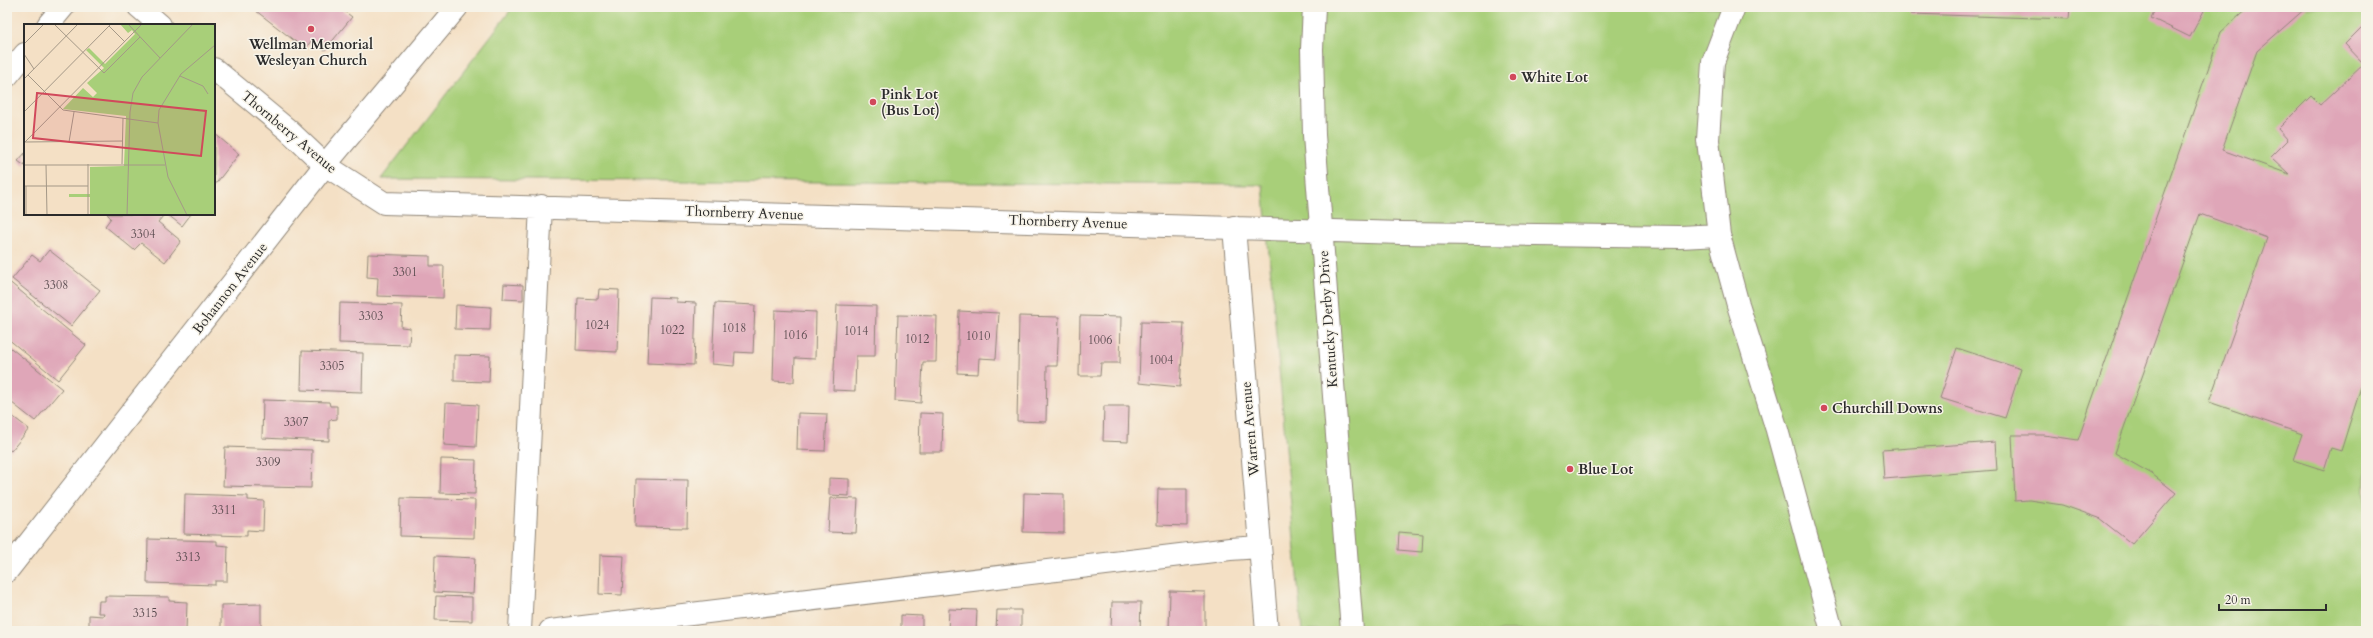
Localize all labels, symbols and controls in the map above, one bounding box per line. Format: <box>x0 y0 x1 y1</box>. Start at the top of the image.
inset map <box>24 24 215 215</box>
marker: Wellman Memorial Wesleyan Church <box>306 24 316 34</box>
place label: Wellman Memorial Wesleyan Church <box>248 35 373 70</box>
place label: White Lot <box>1520 68 1588 87</box>
marker: White Lot <box>1508 72 1518 82</box>
place label: Pink Lot (Bus Lot) <box>881 85 940 120</box>
street label: Thornberry Avenue <box>237 86 341 178</box>
marker: Pink Lot (Bus Lot) <box>868 97 878 107</box>
street label: Thornberry Avenue <box>684 201 804 225</box>
street label: Thornberry Avenue <box>1008 210 1128 234</box>
house number: 3304 <box>131 226 155 242</box>
street label: Bohannon Avenue <box>188 238 272 338</box>
street label: Kentucky Derby Drive <box>1314 250 1342 388</box>
house number: 3301 <box>393 264 417 280</box>
house number: 3308 <box>44 277 68 293</box>
house number: 3303 <box>359 308 383 324</box>
house number: 1024 <box>585 317 609 333</box>
house number: 1018 <box>722 320 746 336</box>
house number: 1022 <box>660 322 684 338</box>
house number: 1014 <box>844 323 868 339</box>
house number: 1016 <box>783 327 807 343</box>
house number: 1010 <box>966 328 990 344</box>
house number: 1012 <box>905 331 929 347</box>
house number: 1006 <box>1088 332 1112 348</box>
house number: 1004 <box>1149 352 1173 368</box>
house number: 3305 <box>320 358 344 374</box>
street label: Warren Avenue <box>1236 381 1264 478</box>
place label: Churchill Downs <box>1832 399 1942 418</box>
marker: Churchill Downs <box>1819 403 1829 413</box>
house number: 3307 <box>284 414 308 430</box>
house number: 3309 <box>256 454 280 470</box>
place label: Blue Lot <box>1578 460 1633 479</box>
marker: Blue Lot <box>1565 464 1575 474</box>
house number: 3311 <box>212 502 236 518</box>
house number: 3313 <box>176 549 200 565</box>
scale bar <box>2219 586 2326 612</box>
text: 20 m <box>2225 592 2252 608</box>
house number: 3315 <box>133 605 157 621</box>

